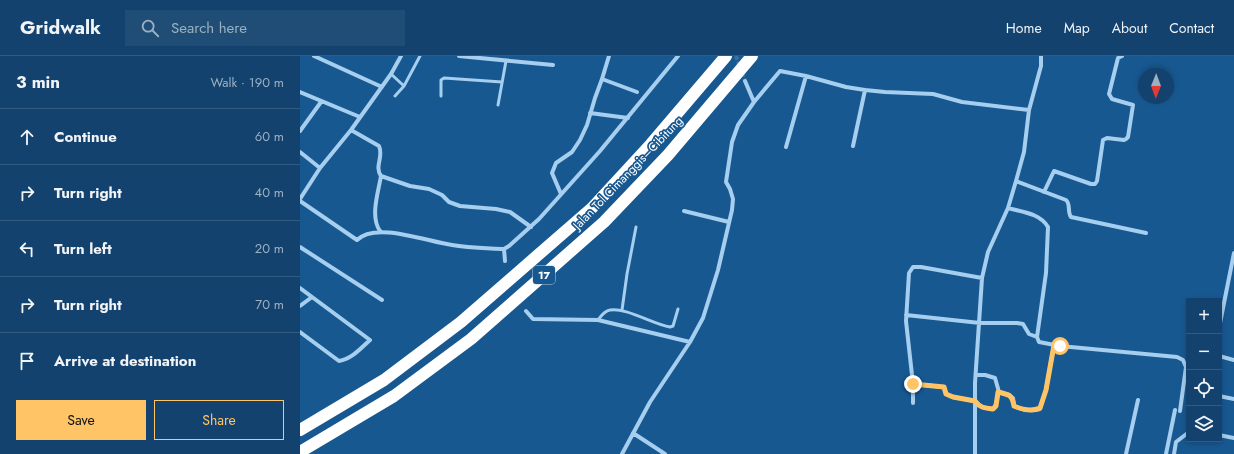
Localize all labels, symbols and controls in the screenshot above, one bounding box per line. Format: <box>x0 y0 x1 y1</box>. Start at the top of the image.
search box <box>125 10 405 46</box>
text: Gridwalk <box>20 14 101 41</box>
icon: search <box>139 17 161 39</box>
text: Search here <box>171 17 247 39</box>
text: Home <box>1006 18 1042 38</box>
text: Map <box>1064 18 1090 38</box>
text: About <box>1112 18 1147 38</box>
text: Contact <box>1169 18 1214 38</box>
north arrow <box>1138 68 1174 104</box>
text: 3 min <box>16 70 60 94</box>
text: Walk · 190 m <box>211 73 284 92</box>
street label: Jalan Tol Cimanggis–Cibitung <box>568 112 687 235</box>
icon: ahead <box>16 126 38 148</box>
text: Continue <box>54 126 117 148</box>
text: 60 m <box>255 127 284 146</box>
icon: right <box>16 182 38 204</box>
text: Turn right <box>54 182 122 204</box>
text: 40 m <box>255 183 284 202</box>
icon: left <box>16 238 38 260</box>
text: Turn left <box>54 238 112 260</box>
text: 20 m <box>255 239 284 258</box>
road number: 17 <box>533 266 555 284</box>
icon: right <box>16 294 38 316</box>
text: Turn right <box>54 294 122 316</box>
text: 70 m <box>255 295 284 314</box>
map controls <box>1186 298 1222 442</box>
button: + <box>1186 298 1222 334</box>
button: − <box>1186 334 1222 370</box>
route start <box>1051 337 1069 355</box>
icon: arrive <box>16 350 38 372</box>
text: Arrive at destination <box>54 350 196 372</box>
button: locate <box>1186 370 1222 406</box>
route end <box>904 375 922 393</box>
button: Save <box>16 400 146 440</box>
button: Share <box>154 400 284 440</box>
button: layers <box>1186 406 1222 442</box>

